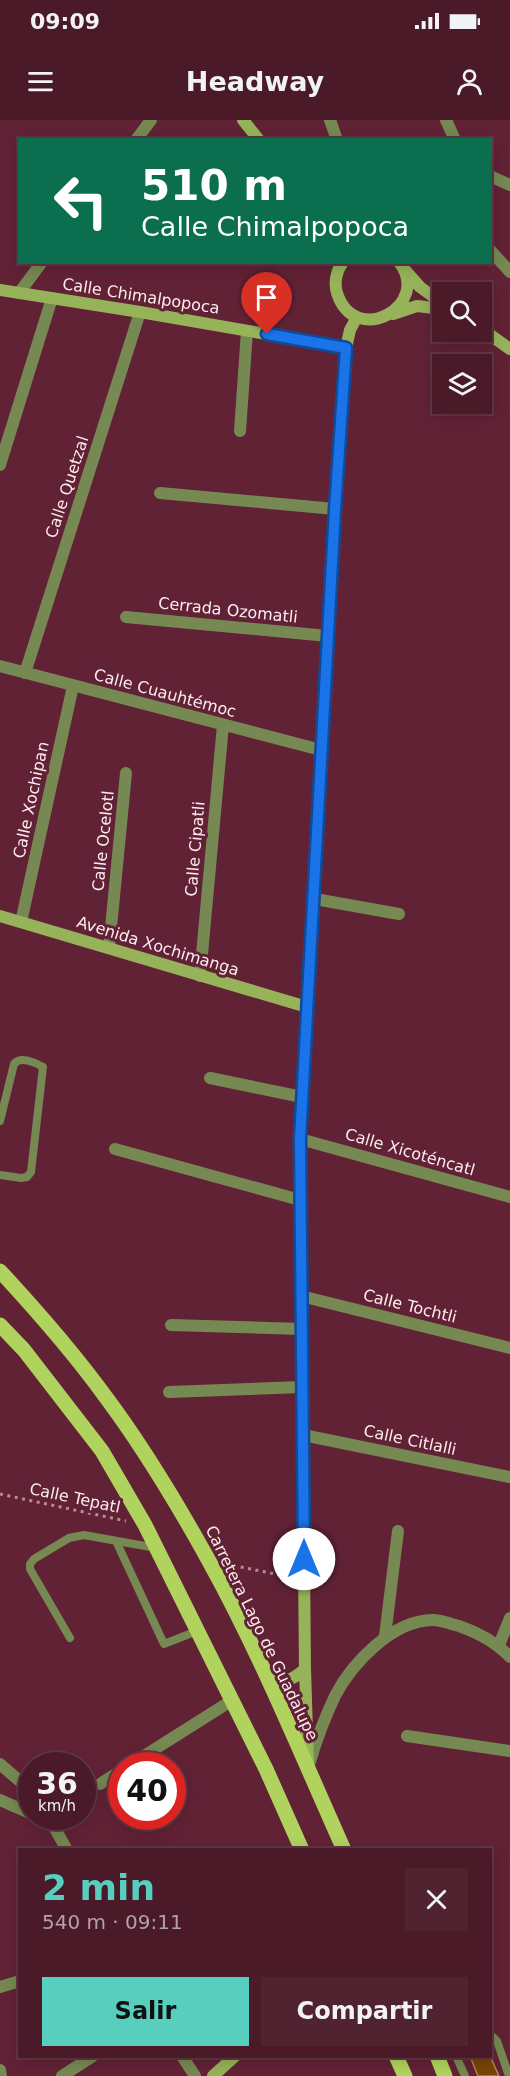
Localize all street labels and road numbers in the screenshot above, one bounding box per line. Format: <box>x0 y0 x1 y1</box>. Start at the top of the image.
street label: Calle Chimalpopoca <box>61 274 221 318</box>
street label: Calle Quetzal <box>42 434 92 540</box>
street label: Cerrada Ozomatli <box>157 593 299 627</box>
street label: Calle Cuauhtémoc <box>92 665 238 721</box>
street label: Calle Xochipan <box>9 740 53 860</box>
street label: Calle Ocelotl <box>88 790 118 892</box>
street label: Calle Cipatli <box>181 801 209 897</box>
street label: Avenida Xochimanga <box>75 912 241 980</box>
street label: Calle Xicoténcatl <box>343 1124 477 1180</box>
street label: Calle Tochtli <box>361 1285 459 1327</box>
street label: Calle Citlalli <box>362 1421 458 1459</box>
street label: Calle Tepatl <box>28 1479 122 1517</box>
street label: Carretera Lago de Guadalupe <box>202 1522 322 1744</box>

